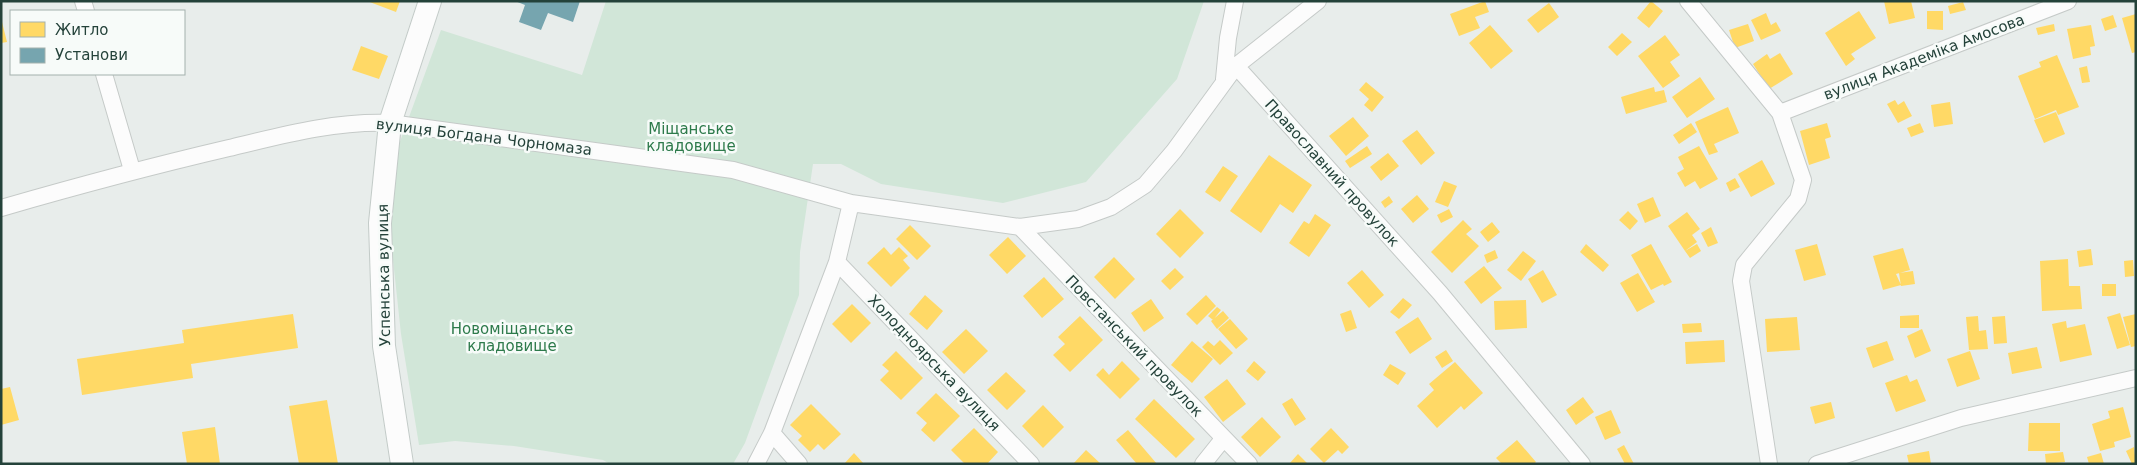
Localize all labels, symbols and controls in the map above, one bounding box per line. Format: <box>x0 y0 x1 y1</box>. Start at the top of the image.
legend <box>10 10 185 75</box>
street label: вулиця Академіка Амосова <box>1821 10 2027 104</box>
text: Житло <box>55 21 108 39</box>
text: Установи <box>55 46 128 64</box>
street label: Православний провулок <box>1261 96 1403 250</box>
street label: вулиця Богдана Чорномаза <box>375 115 593 159</box>
park label: Міщанське кладовище <box>646 120 736 155</box>
street label: Успенська вулиця <box>374 204 394 346</box>
street label: Повстанський провулок <box>1062 272 1206 420</box>
street label: Холодноярська вулиця <box>864 291 1004 435</box>
park label: Новоміщанське кладовище <box>451 320 573 355</box>

